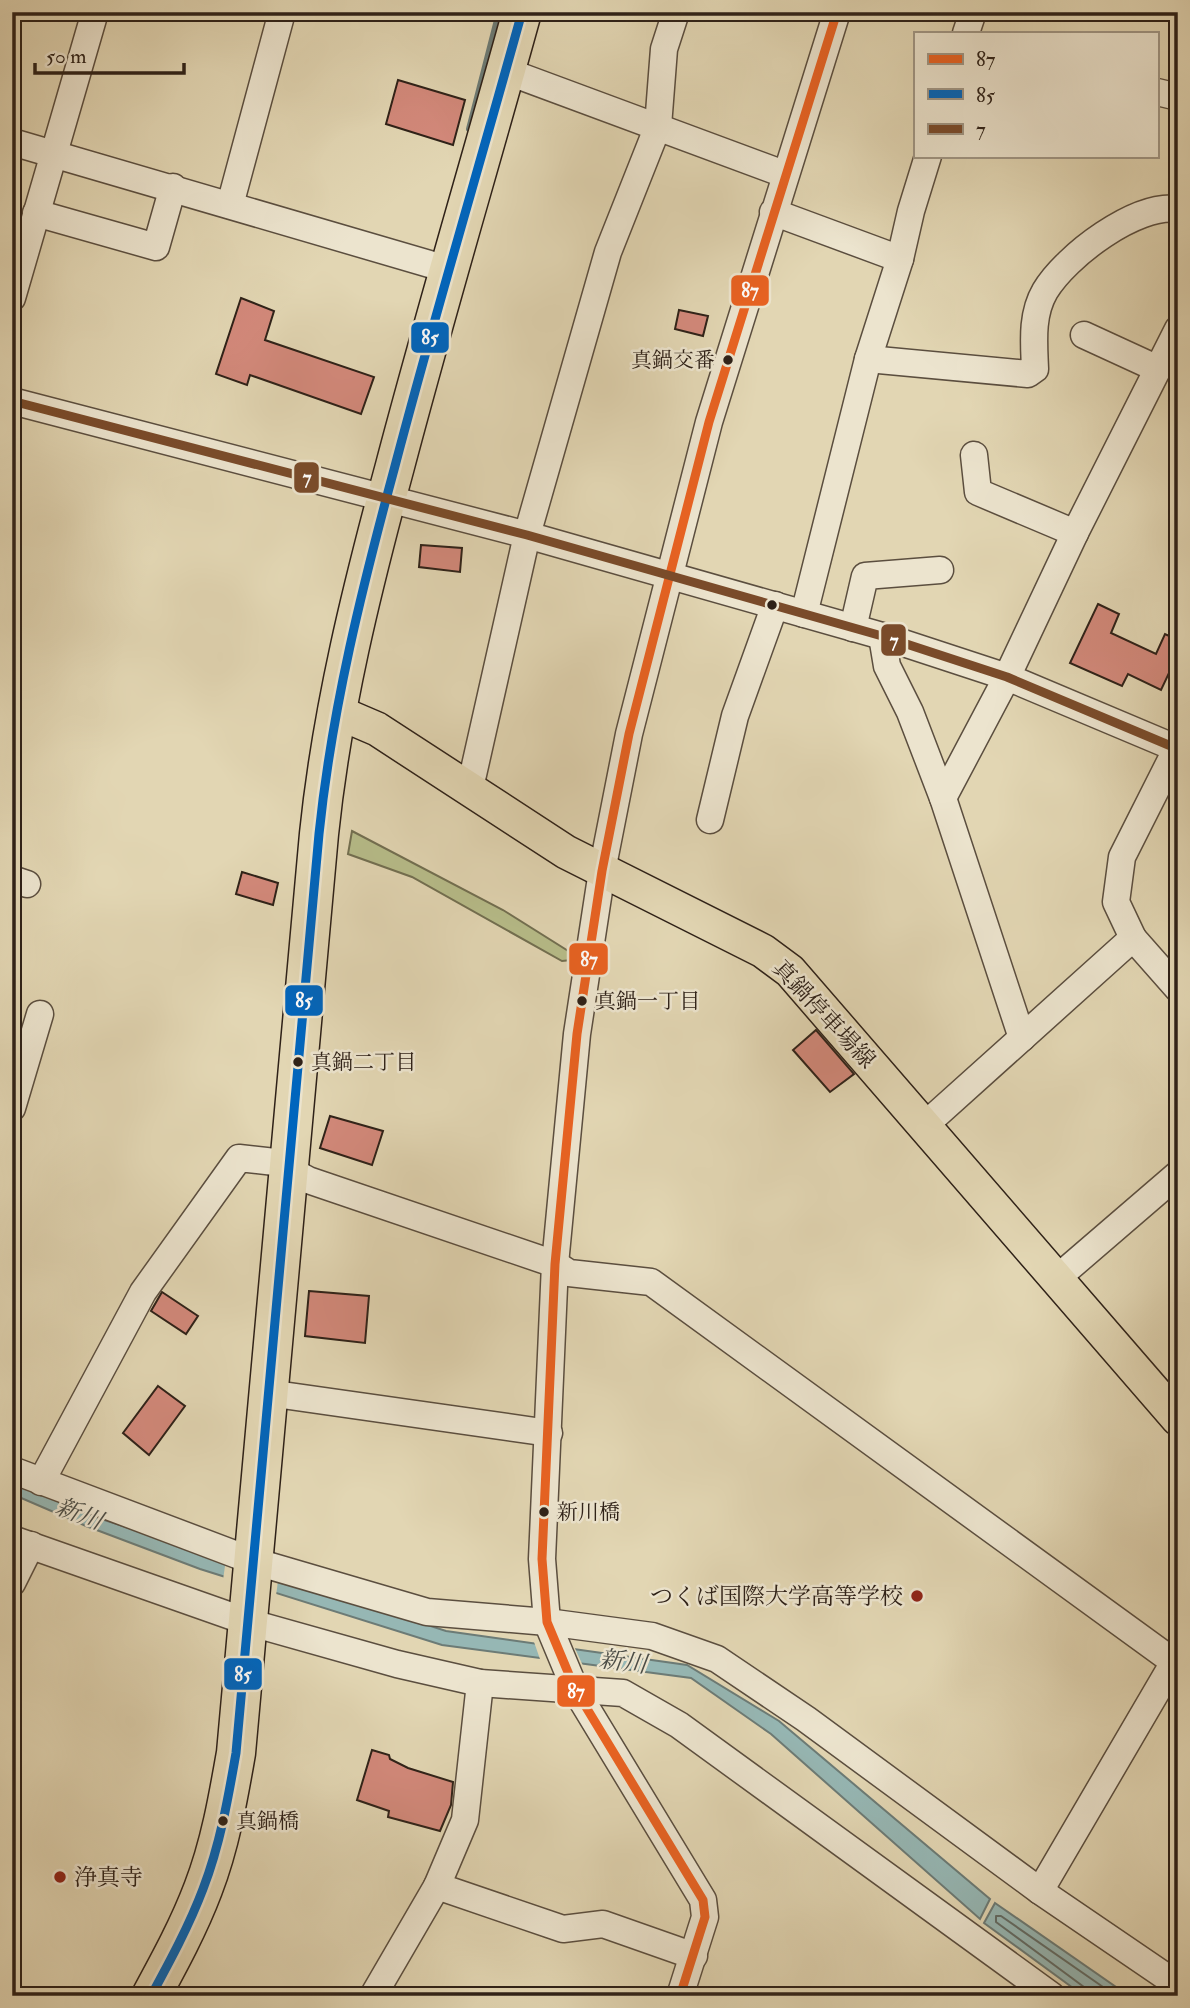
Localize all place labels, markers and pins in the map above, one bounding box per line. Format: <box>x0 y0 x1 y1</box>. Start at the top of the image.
place label: 真鍋交番 <box>631 347 715 374</box>
marker: 真鍋交番 <box>721 353 735 367</box>
unlabelled marker <box>765 598 779 612</box>
place label: 真鍋一丁目 <box>595 988 700 1015</box>
marker: 真鍋一丁目 <box>575 994 589 1008</box>
place label: 真鍋二丁目 <box>311 1049 416 1076</box>
marker: 真鍋二丁目 <box>291 1055 305 1069</box>
place label: 新川橋 <box>557 1499 620 1526</box>
marker: 新川橋 <box>537 1505 551 1519</box>
place label: つくば国際大学高等学校 <box>650 1582 903 1611</box>
marker: つくば国際大学高等学校 <box>909 1588 925 1604</box>
place label: 真鍋橋 <box>236 1808 299 1835</box>
marker: 真鍋橋 <box>216 1814 230 1828</box>
place label: 浄真寺 <box>74 1863 143 1892</box>
marker: 浄真寺 <box>52 1869 68 1885</box>

